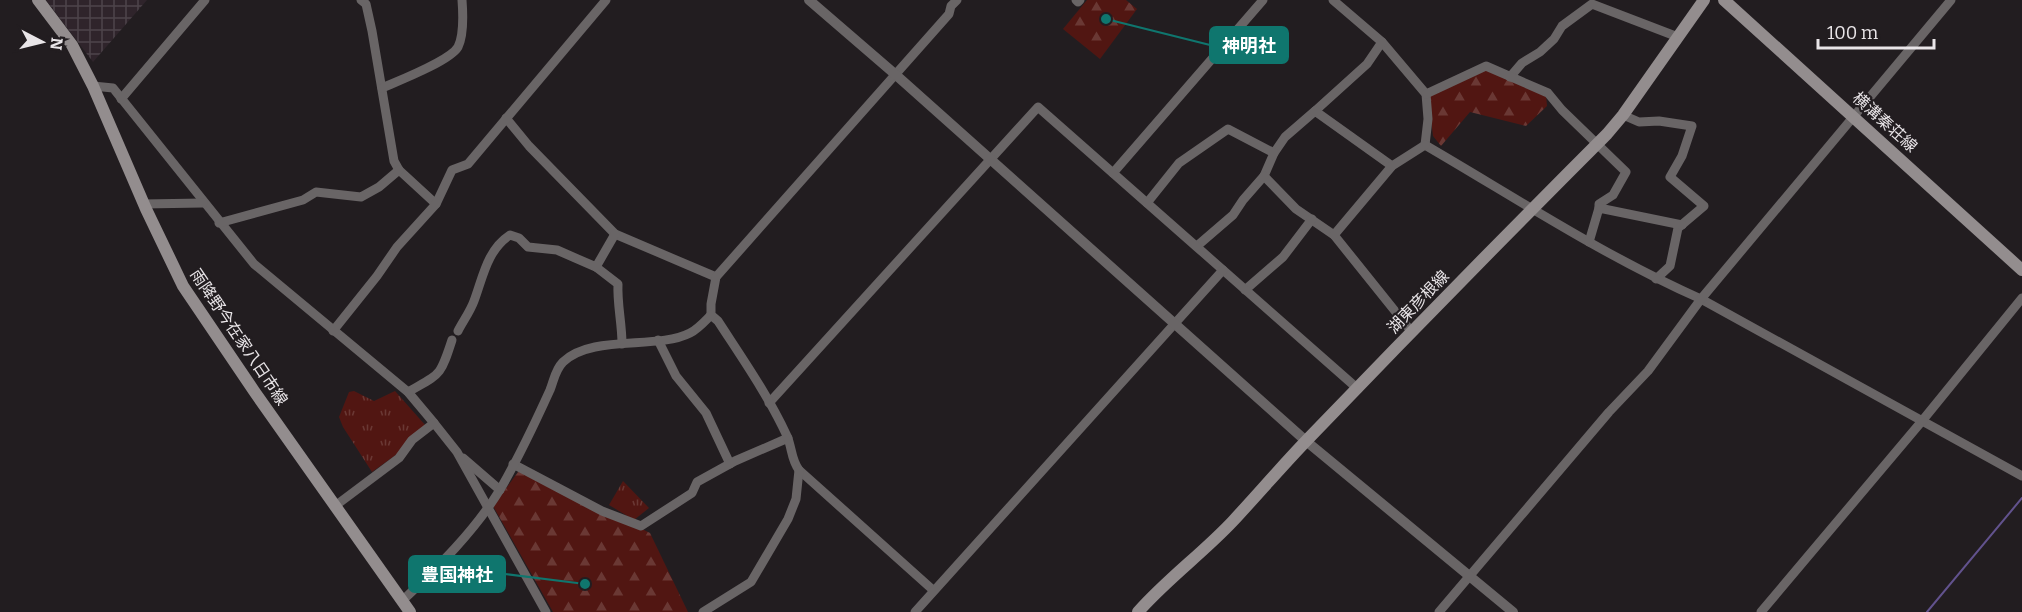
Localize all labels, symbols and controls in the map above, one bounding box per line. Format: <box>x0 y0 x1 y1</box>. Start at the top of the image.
north arrow <box>12 12 72 72</box>
scale bar <box>1818 12 1934 50</box>
text: 100 m <box>1827 22 1878 44</box>
callout: 神明社 <box>1210 27 1288 63</box>
text: 神明社 <box>1222 35 1276 57</box>
text: N <box>46 36 67 51</box>
street label: 横溝秦荘線 <box>1849 88 1921 156</box>
street label: 雨降野今在家八日市線 <box>186 265 292 409</box>
street label: 湖東彦根線 <box>1383 267 1453 337</box>
callout: 豊国神社 <box>409 556 505 592</box>
text: 豊国神社 <box>421 564 493 586</box>

